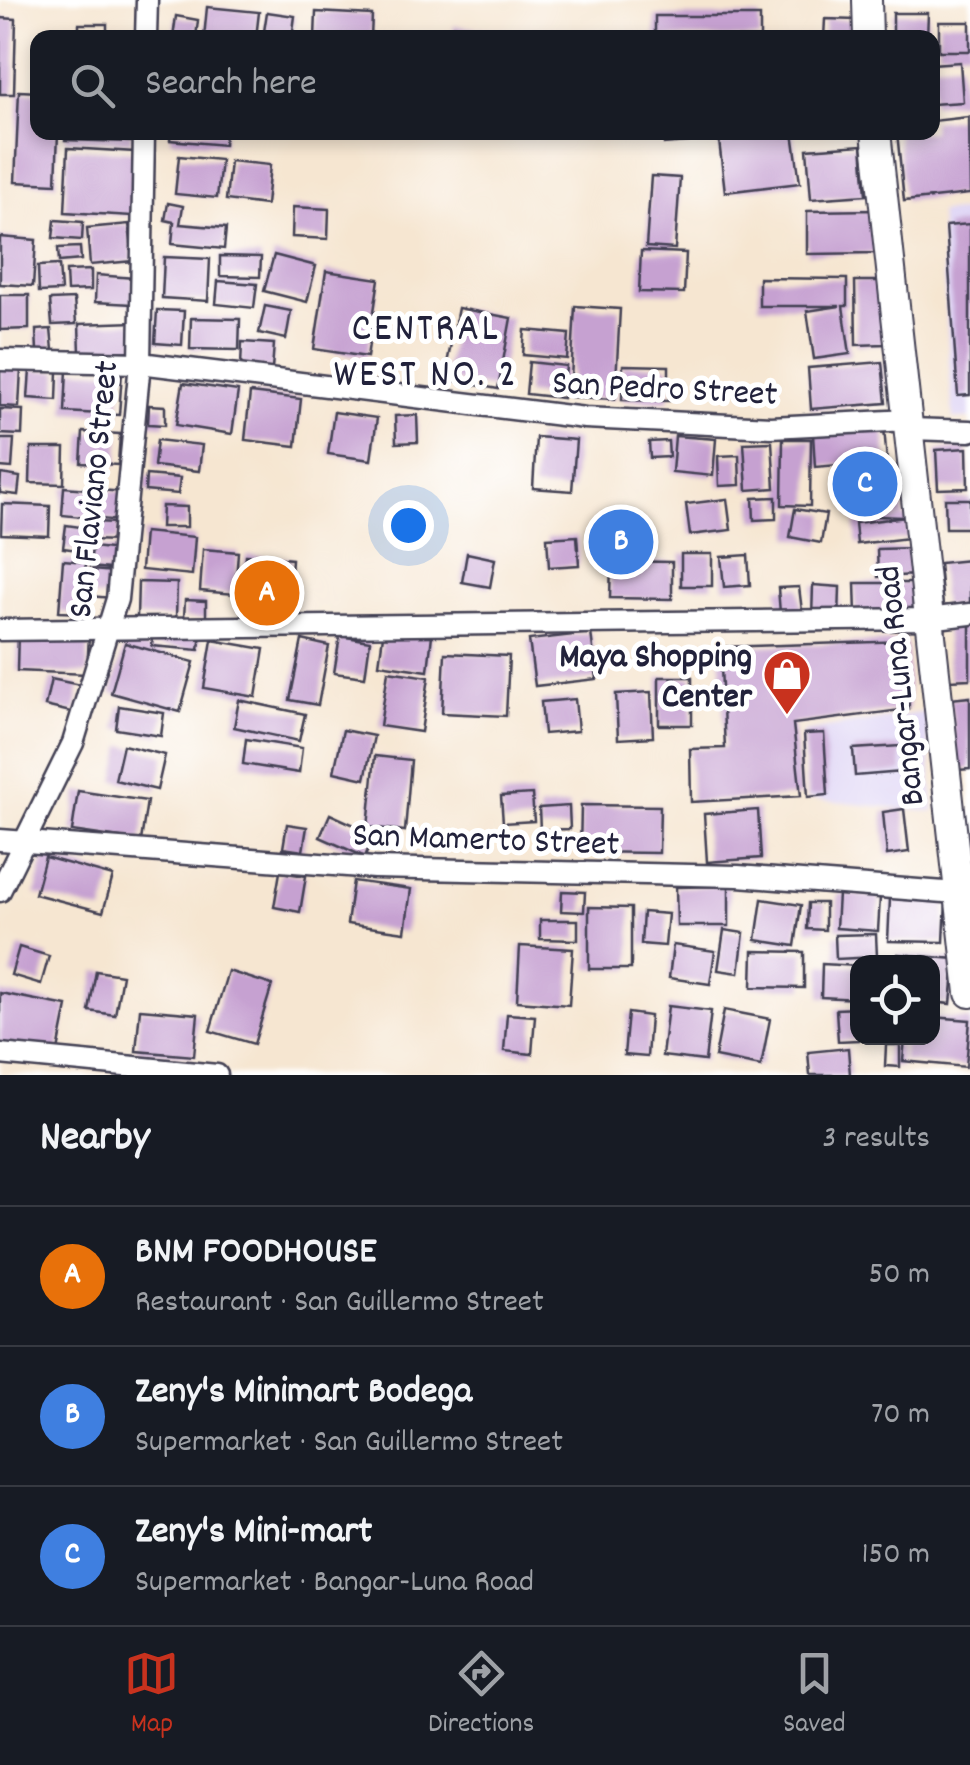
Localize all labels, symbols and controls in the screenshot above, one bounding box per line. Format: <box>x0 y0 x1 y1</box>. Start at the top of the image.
search box <box>30 30 940 140</box>
icon: search <box>65 58 120 113</box>
text: Search here <box>145 58 317 113</box>
district label: CENTRAL WEST NO. 2 <box>334 303 518 406</box>
street label: San Flaviano Street <box>58 358 134 621</box>
street label: San Pedro Street <box>551 360 779 422</box>
pin: C <box>832 446 898 522</box>
your location <box>383 500 434 551</box>
pin: B <box>588 504 654 580</box>
pin: A <box>234 556 300 630</box>
street label: Bangar-Luna Road <box>865 563 940 808</box>
place label: Maya Shopping Center <box>559 634 753 724</box>
shop icon: Maya Shopping Center <box>761 648 813 716</box>
street label: San Mamerto Street <box>352 812 620 872</box>
map controls <box>850 955 940 1045</box>
button: locate <box>850 955 940 1045</box>
text: Nearby <box>40 1110 150 1170</box>
text: 3 results <box>822 1117 930 1163</box>
text: BNM FOODHOUSE <box>135 1226 377 1281</box>
text: A <box>64 1253 81 1299</box>
text: 50 m <box>868 1253 930 1299</box>
text: Restaurant · San Guillermo Street <box>135 1281 544 1327</box>
text: Zeny's Minimart Bodega <box>135 1366 472 1421</box>
text: B <box>65 1393 80 1439</box>
text: 70 m <box>871 1393 930 1439</box>
text: Supermarket · San Guillermo Street <box>135 1421 563 1467</box>
text: Zeny's Mini-mart <box>135 1506 372 1561</box>
text: C <box>65 1533 80 1579</box>
text: 150 m <box>861 1533 930 1579</box>
text: Supermarket · Bangar-Luna Road <box>135 1561 534 1607</box>
tab: Map <box>124 1646 179 1746</box>
tab: Directions <box>428 1646 534 1746</box>
tab: Saved <box>783 1646 846 1746</box>

